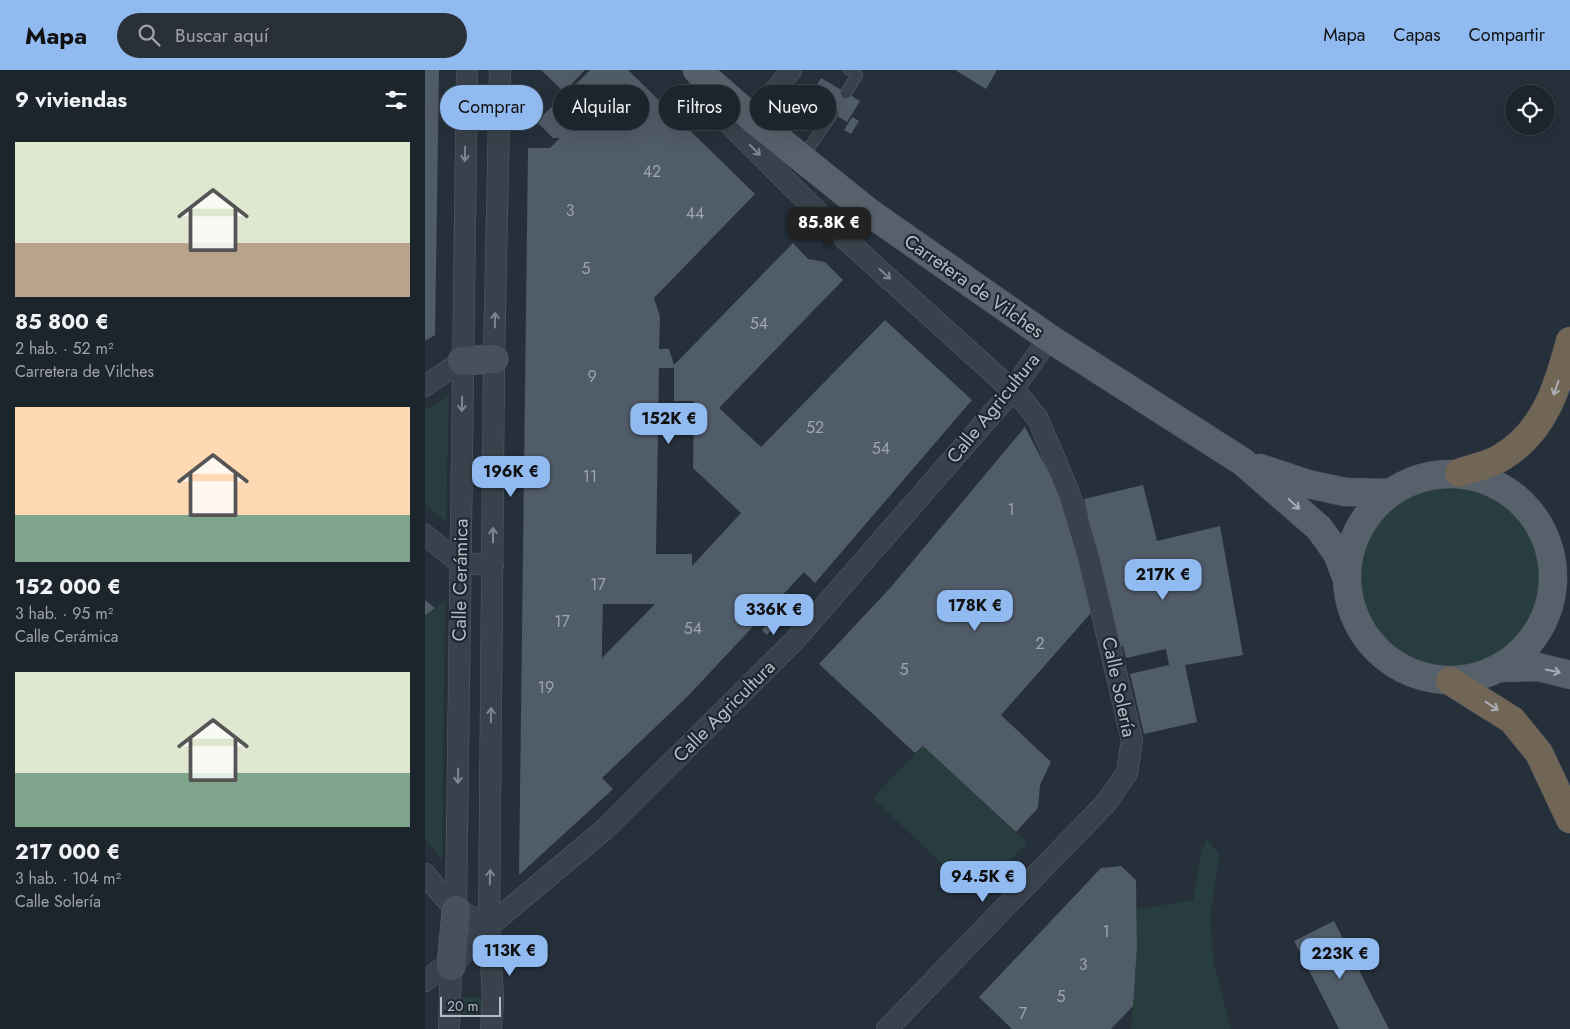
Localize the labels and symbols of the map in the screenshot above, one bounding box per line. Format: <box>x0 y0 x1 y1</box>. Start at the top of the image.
one-way arrow <box>749 144 761 156</box>
one-way arrow <box>461 145 470 161</box>
house number: 42 <box>643 160 661 183</box>
house number: 3 <box>566 199 575 222</box>
house number: 44 <box>686 202 704 225</box>
pin: 85.8K € <box>783 206 875 249</box>
street label: Carretera de Vilches <box>899 228 1050 345</box>
house number: 5 <box>581 257 591 280</box>
one-way arrow <box>878 269 891 280</box>
one-way arrow <box>490 312 500 328</box>
house number: 54 <box>750 312 768 335</box>
street label: Calle Agricultura <box>940 347 1046 469</box>
house number: 9 <box>587 365 597 388</box>
one-way arrow <box>1551 380 1560 395</box>
one-way arrow <box>457 395 467 411</box>
pin: 152K € <box>628 402 710 445</box>
house number: 52 <box>806 416 824 439</box>
house number: 54 <box>872 437 890 460</box>
pin: 196K € <box>470 456 552 498</box>
house number: 11 <box>583 465 597 488</box>
house number: 1 <box>1007 498 1015 521</box>
one-way arrow <box>1288 498 1301 510</box>
street label: Calle Cerámica <box>445 518 475 642</box>
one-way arrow <box>488 527 498 543</box>
pin: 217K € <box>1122 558 1204 601</box>
house number: 17 <box>590 573 606 596</box>
pin: 178K € <box>934 590 1016 632</box>
pin: 336K € <box>733 594 815 636</box>
house number: 17 <box>554 610 570 633</box>
house number: 54 <box>684 617 702 640</box>
house number: 2 <box>1035 632 1045 655</box>
street label: Calle Solería <box>1095 634 1143 740</box>
street label: Calle Agricultura <box>667 654 781 768</box>
house number: 5 <box>899 658 909 681</box>
one-way arrow <box>1545 667 1561 676</box>
house number: 19 <box>538 676 554 699</box>
one-way arrow <box>1484 702 1498 712</box>
one-way arrow <box>487 707 496 723</box>
one-way arrow <box>453 768 463 784</box>
pin: 94.5K € <box>937 860 1029 903</box>
one-way arrow <box>485 869 495 886</box>
house number: 1 <box>1102 920 1110 943</box>
pin: 113K € <box>469 934 551 977</box>
pin: 223K € <box>1299 938 1381 980</box>
house number: 3 <box>1079 953 1088 976</box>
house number: 5 <box>1056 985 1066 1008</box>
scale bar <box>440 994 501 1017</box>
house number: 7 <box>1019 1002 1028 1025</box>

